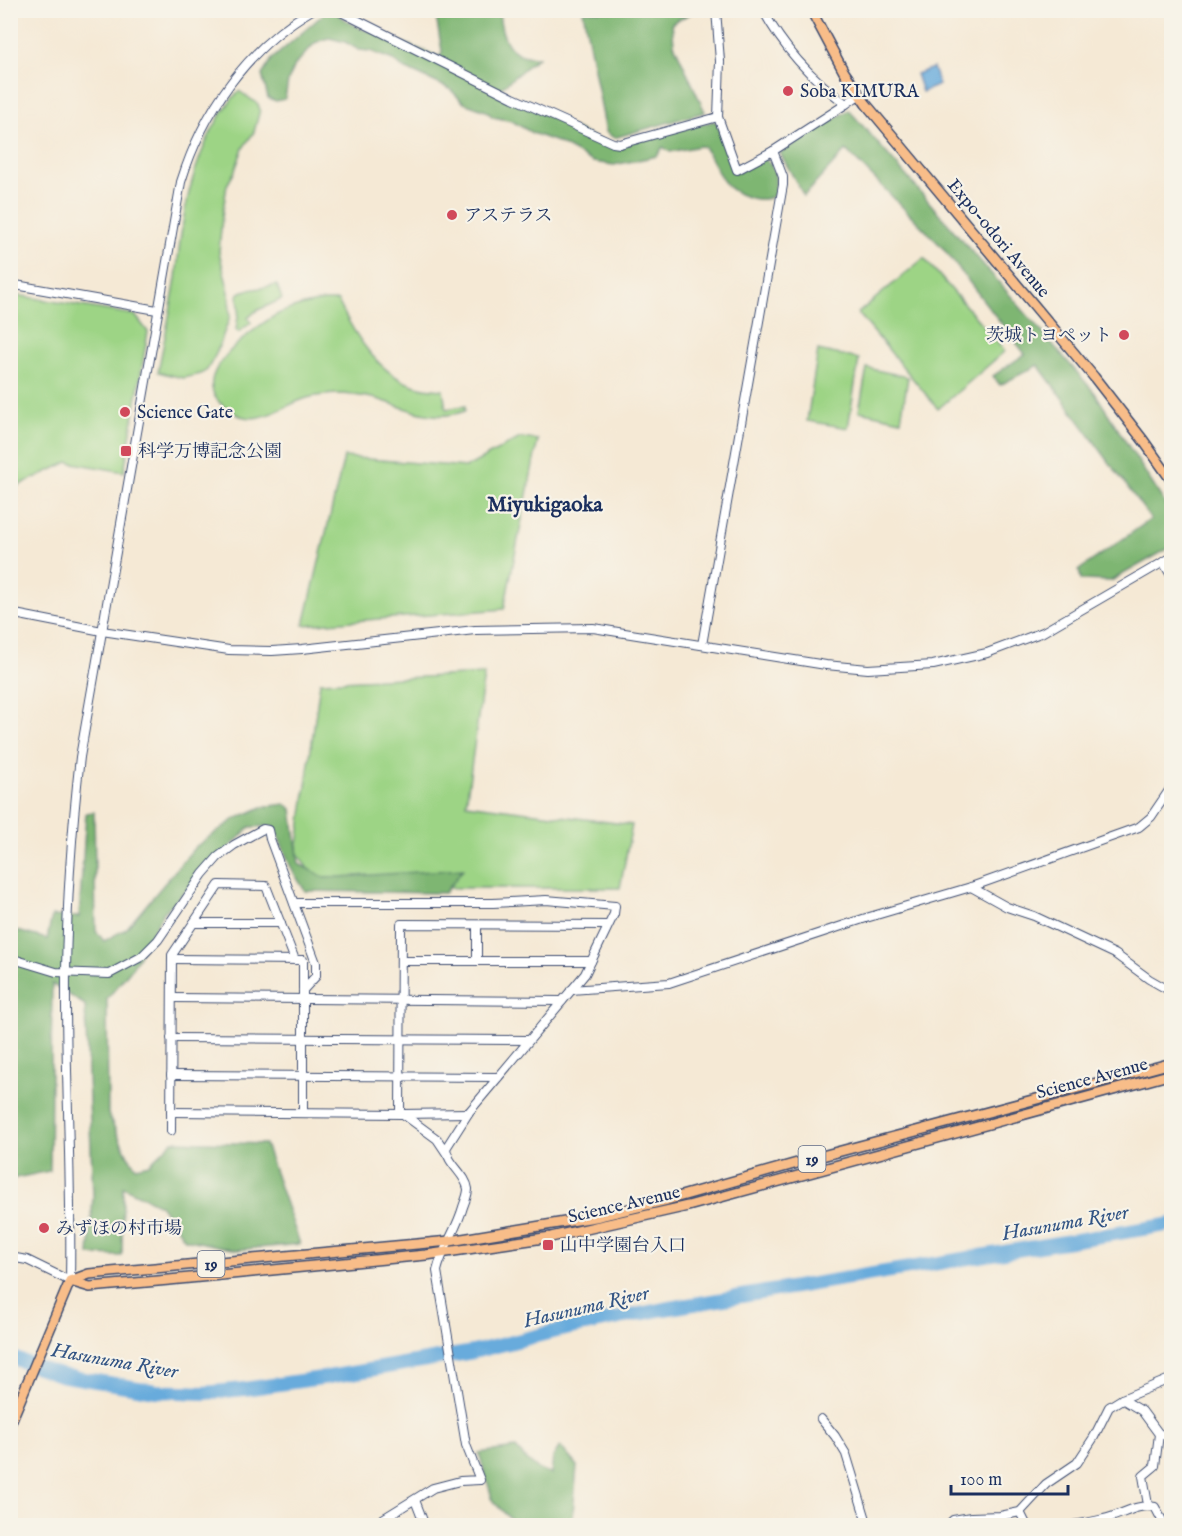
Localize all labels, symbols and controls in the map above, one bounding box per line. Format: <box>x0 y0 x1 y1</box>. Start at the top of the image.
place label: Soba KIMURA <box>800 81 920 104</box>
marker: Soba KIMURA <box>781 84 795 98</box>
street label: Expo-odori Avenue <box>941 175 1054 303</box>
place label: アステラス <box>464 205 552 228</box>
marker: アステラス <box>445 208 459 222</box>
place label: 茨城トヨペット <box>986 325 1112 348</box>
marker: 茨城トヨペット <box>1117 328 1131 342</box>
place label: Science Gate <box>137 402 233 425</box>
marker: Science Gate <box>118 405 132 419</box>
place label: 科学万博記念公園 <box>138 441 282 464</box>
marker: 科学万博記念公園 <box>119 444 133 458</box>
district label: Miyukigaoka <box>487 492 604 519</box>
street label: Science Avenue <box>1034 1054 1151 1105</box>
road number: 19 <box>798 1146 826 1172</box>
street label: Science Avenue <box>566 1181 683 1230</box>
water label: Hasunuma River <box>999 1200 1132 1247</box>
place label: みずほの村市場 <box>56 1218 182 1241</box>
marker: みずほの村市場 <box>37 1221 51 1235</box>
place label: 山中学園台入口 <box>560 1235 686 1258</box>
marker: 山中学園台入口 <box>541 1238 555 1252</box>
road number: 19 <box>198 1251 224 1277</box>
water label: Hasunuma River <box>520 1281 653 1334</box>
water label: Hasunuma River <box>49 1338 181 1385</box>
scale bar <box>951 1458 1068 1496</box>
text: 100 m <box>960 1469 1002 1492</box>

